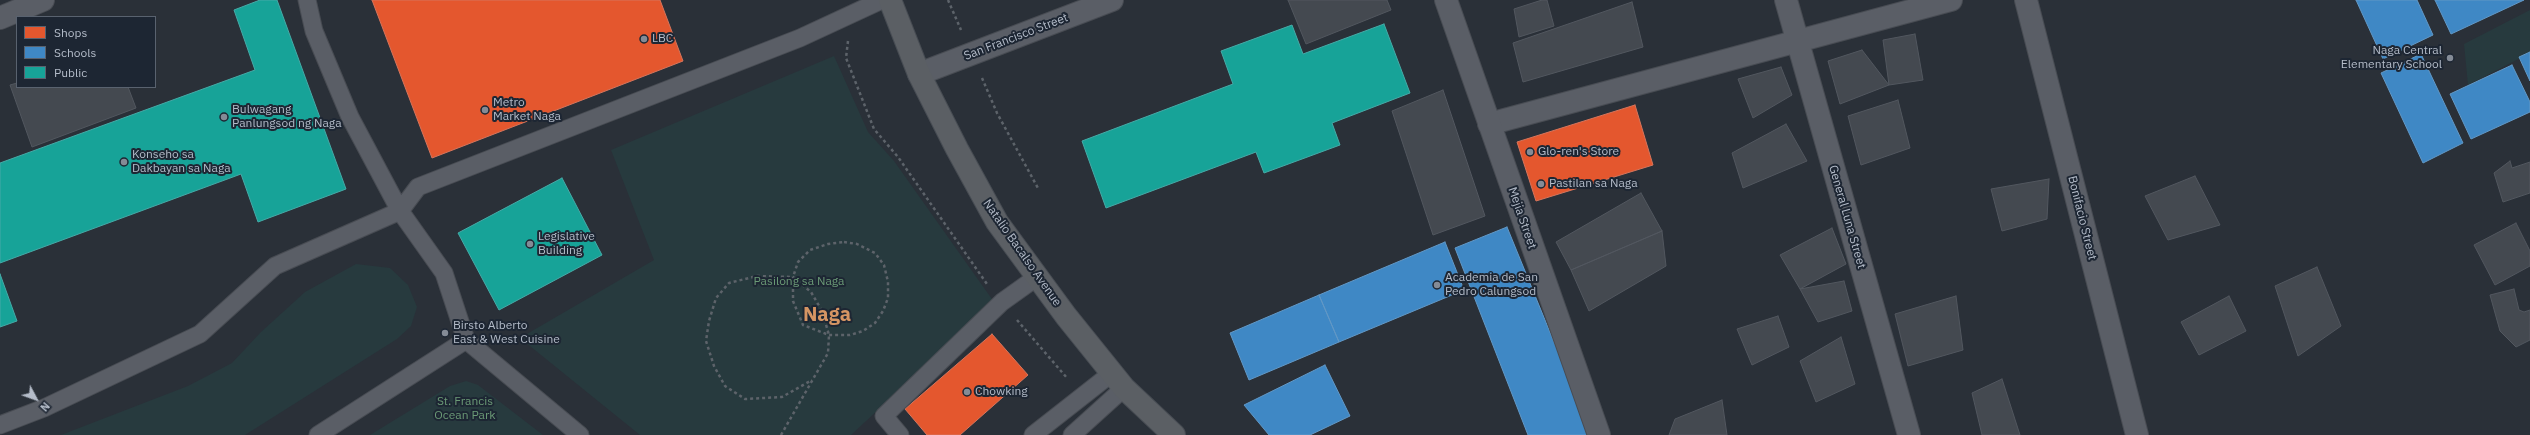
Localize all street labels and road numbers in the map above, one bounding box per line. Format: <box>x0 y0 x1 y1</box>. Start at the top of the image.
street label: San Francisco Street <box>962 10 1070 64</box>
street label: General Luna Street <box>1825 164 1869 270</box>
street label: Bonifacio Street <box>2065 174 2099 262</box>
street label: Mejia Street <box>1505 185 1539 251</box>
street label: Natalio Bacalso Avenue <box>980 197 1064 309</box>

